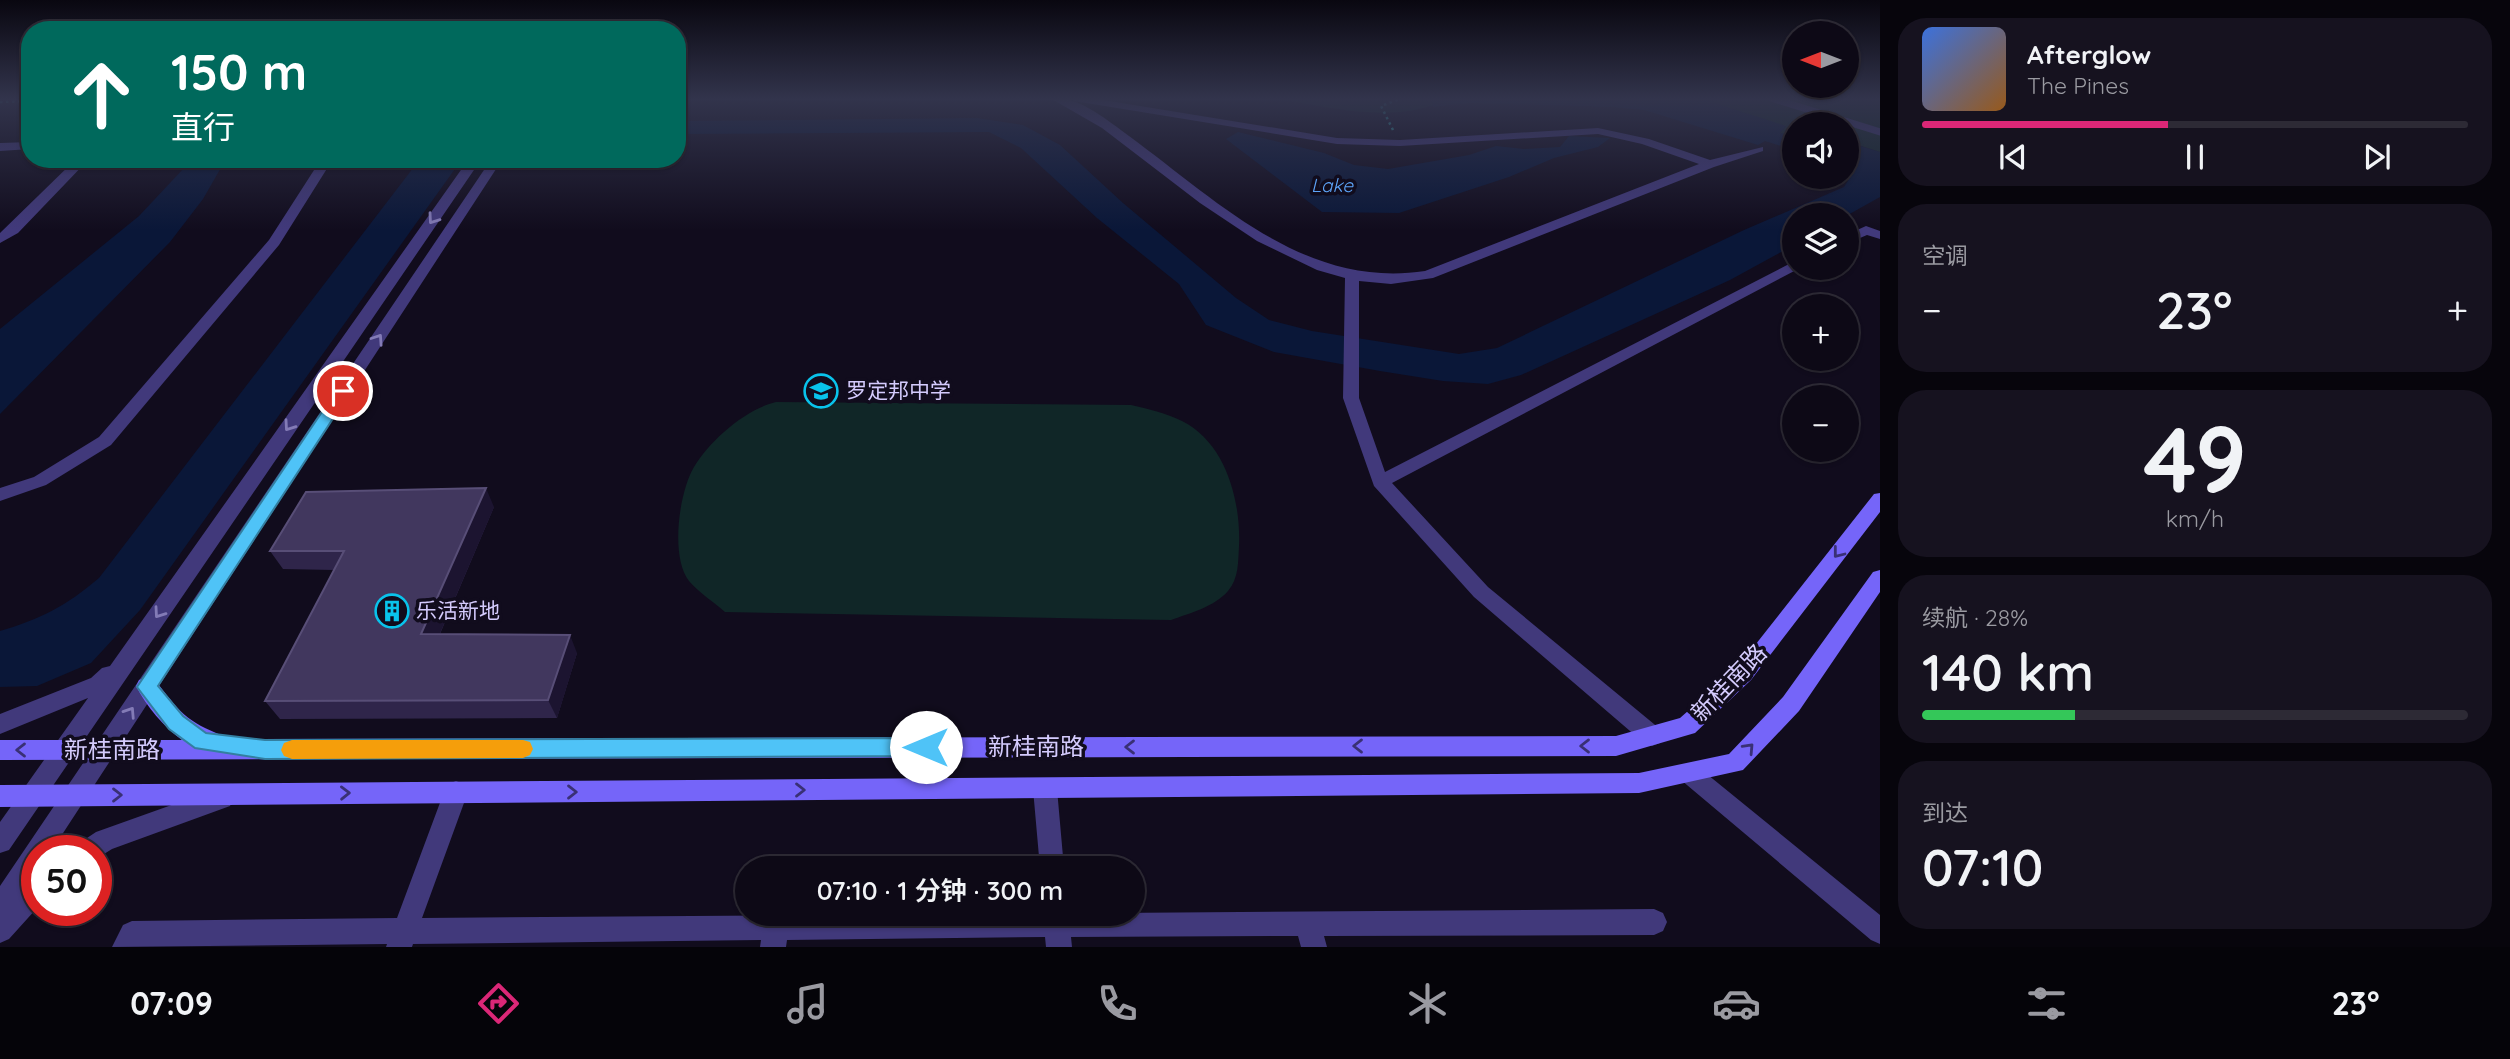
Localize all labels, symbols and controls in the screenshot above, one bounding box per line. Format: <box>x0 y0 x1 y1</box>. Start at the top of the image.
north arrow <box>1782 21 1858 98</box>
map controls <box>1782 21 1859 462</box>
text: Afterglow <box>2027 38 2151 71</box>
text: 150 m <box>171 41 307 102</box>
icon: ahead <box>56 49 147 140</box>
text: The Pines <box>2027 71 2129 100</box>
text: 直行 <box>171 107 235 147</box>
button: sound <box>1782 112 1859 189</box>
icon: previous <box>1994 138 2032 176</box>
icon: pause <box>2176 138 2214 176</box>
icon: next <box>2358 138 2396 176</box>
water label: Lake <box>1311 173 1354 197</box>
button: layers <box>1782 203 1859 280</box>
one-way arrow <box>428 212 441 225</box>
text: 空调 <box>1922 241 1968 270</box>
text: 23° <box>2156 277 2232 342</box>
text: − <box>1922 286 1942 334</box>
text: + <box>2447 286 2468 334</box>
button: + <box>1782 294 1859 371</box>
one-way arrow <box>370 334 382 347</box>
pin <box>313 361 373 421</box>
icon: arrive <box>324 372 362 410</box>
school or university icon: 罗定邦中学 <box>802 372 840 410</box>
place label: 罗定邦中学 <box>846 377 951 403</box>
button: − <box>1782 385 1859 462</box>
text: 49 <box>2143 401 2247 515</box>
one-way arrow <box>285 418 297 431</box>
text: km/h <box>2166 504 2224 533</box>
one-way arrow <box>1834 544 1846 557</box>
building icon: 乐活新地 <box>373 592 411 630</box>
place label: 乐活新地 <box>416 597 500 623</box>
text: 续航 · 28% <box>1922 603 2028 632</box>
one-way arrow <box>155 605 167 618</box>
street label: 新桂南路 <box>1684 637 1772 727</box>
text: 140 km <box>1922 639 2094 704</box>
one-way arrow <box>122 707 135 720</box>
position arrow <box>889 710 963 784</box>
street label: 新桂南路 <box>988 731 1084 761</box>
street label: 新桂南路 <box>64 734 160 764</box>
one-way arrow <box>1352 738 1362 754</box>
one-way arrow <box>1579 738 1590 754</box>
one-way arrow <box>1124 739 1135 755</box>
one-way arrow <box>15 742 25 758</box>
one-way arrow <box>1741 743 1754 756</box>
one-way arrow <box>795 782 805 798</box>
one-way arrow <box>567 784 578 799</box>
one-way arrow <box>340 785 350 801</box>
one-way arrow <box>112 787 123 803</box>
text: 到达 <box>1922 798 1968 827</box>
text: 07:10 <box>1922 834 2043 899</box>
speed limit sign: 50 <box>21 835 112 926</box>
text: 07:10 · 1 分钟 · 300 m <box>817 874 1063 907</box>
icon: directions <box>474 979 523 1028</box>
icon: music <box>783 979 832 1028</box>
icon: phone <box>1093 979 1142 1028</box>
icon: climate <box>1403 979 1452 1028</box>
icon: car <box>1712 979 1761 1028</box>
icon: filters <box>2022 979 2071 1028</box>
text: 07:09 <box>130 983 213 1023</box>
text: 23° <box>2332 983 2380 1023</box>

